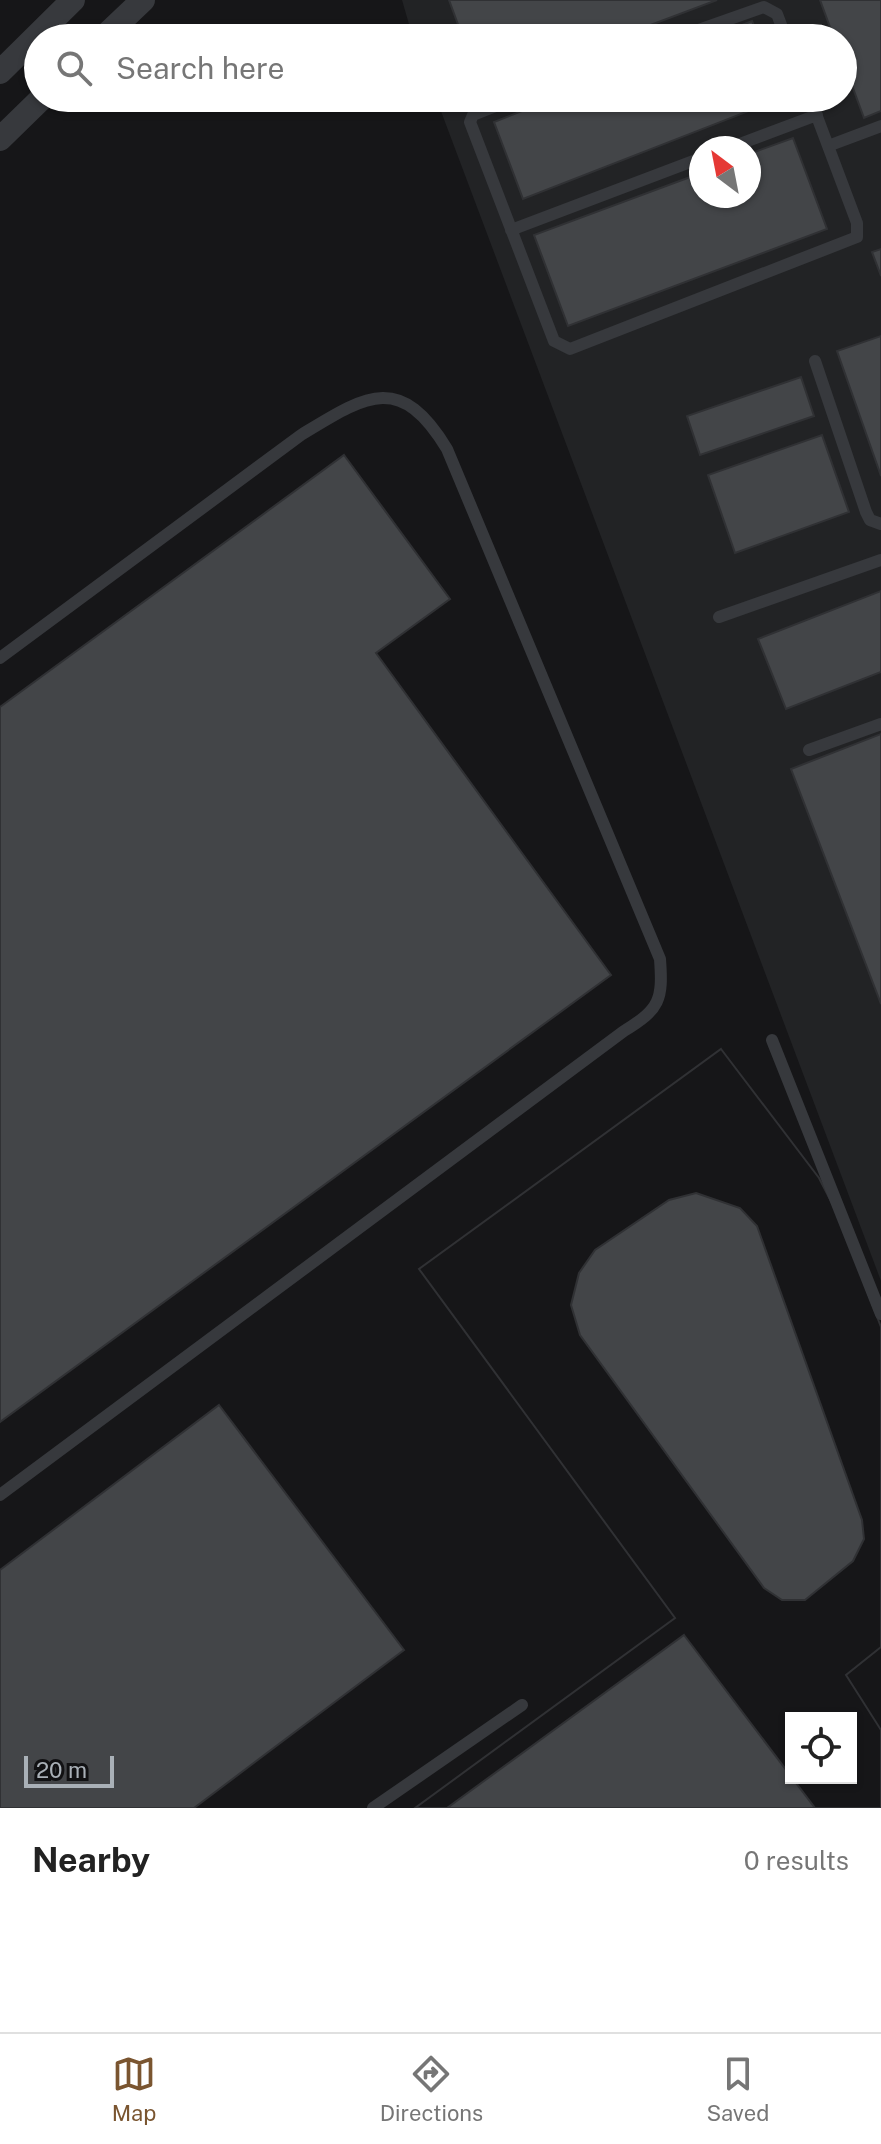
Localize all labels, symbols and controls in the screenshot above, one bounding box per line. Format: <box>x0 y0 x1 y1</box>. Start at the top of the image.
search box <box>24 24 857 112</box>
icon: search <box>52 46 96 90</box>
text: Search here <box>116 50 284 86</box>
north arrow <box>689 136 761 208</box>
map controls <box>785 1712 857 1784</box>
button: locate <box>785 1712 857 1784</box>
scale bar <box>24 1752 114 1788</box>
text: 20 m <box>36 1757 87 1783</box>
text: Nearby <box>32 1840 150 1880</box>
text: 0 results <box>744 1845 849 1876</box>
tab: Map <box>112 2052 156 2126</box>
tab: Directions <box>380 2052 483 2126</box>
tab: Saved <box>706 2052 769 2126</box>

